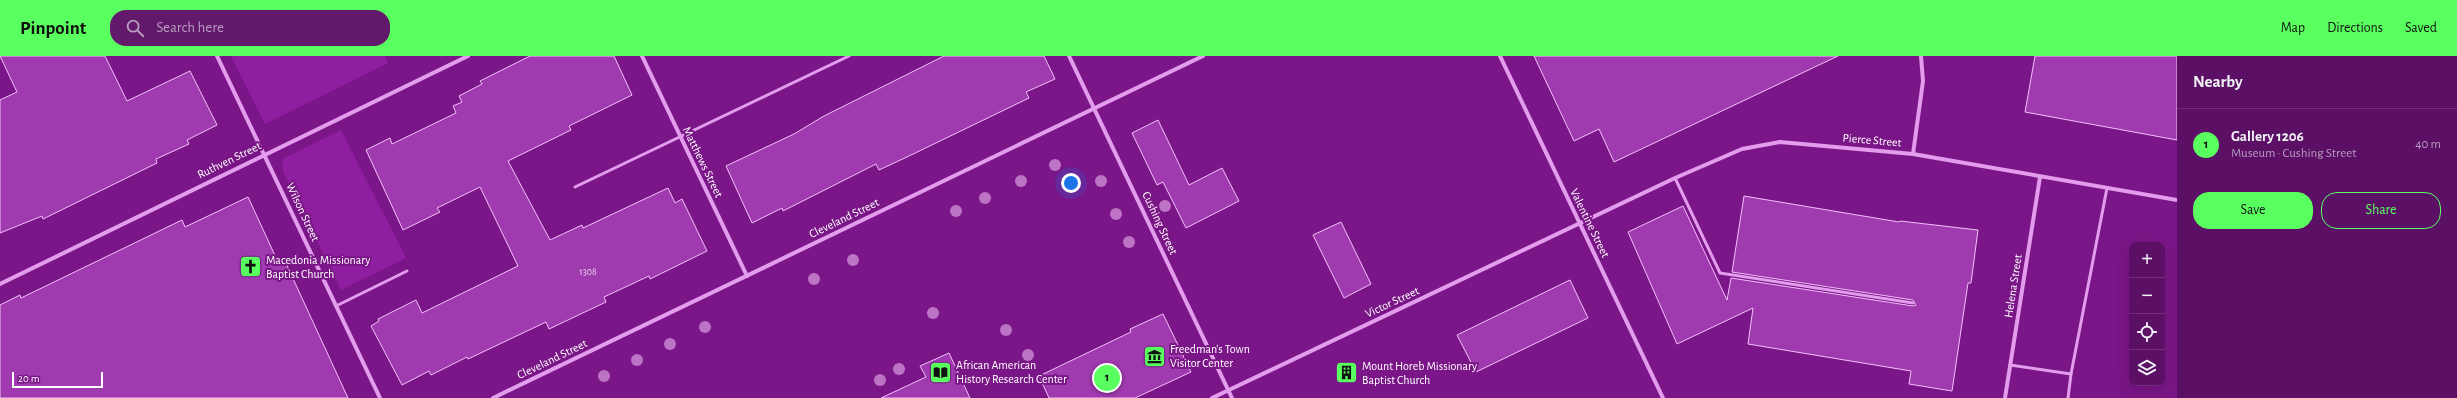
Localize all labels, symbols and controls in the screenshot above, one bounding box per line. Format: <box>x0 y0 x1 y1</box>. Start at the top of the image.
search box <box>110 10 390 46</box>
icon: search <box>124 17 146 39</box>
text: Pinpoint <box>20 19 86 38</box>
text: Search here <box>156 20 224 35</box>
text: Map <box>2281 21 2305 35</box>
text: Directions <box>2327 21 2383 35</box>
text: Saved <box>2405 21 2437 35</box>
text: Nearby <box>2193 73 2243 90</box>
street label: Matthews Street <box>681 125 725 199</box>
text: Gallery 1206 <box>2231 129 2304 144</box>
street label: Pierce Street <box>1842 131 1902 149</box>
text: 1 <box>2204 138 2208 151</box>
text: 40 m <box>2415 138 2441 151</box>
street label: Ruthven Street <box>195 139 263 181</box>
text: Museum · Cushing Street <box>2231 147 2356 160</box>
your location <box>1061 173 1081 193</box>
street label: Wilson Street <box>284 181 322 243</box>
street label: Valentine Street <box>1568 187 1612 260</box>
street label: Cushing Street <box>1140 190 1180 257</box>
button: Save <box>2193 192 2313 229</box>
button: Share <box>2321 192 2441 229</box>
street label: Cleveland Street <box>807 196 881 240</box>
map controls <box>2129 242 2165 386</box>
button: + <box>2129 242 2165 278</box>
street label: Helena Street <box>2002 253 2024 319</box>
church icon: Macedonia Missionary Baptist Church <box>238 254 264 280</box>
place label: Macedonia Missionary Baptist Church <box>266 254 370 280</box>
house number: 1308 <box>579 267 597 277</box>
button: − <box>2129 278 2165 314</box>
street label: Victor Street <box>1363 284 1421 320</box>
button: locate <box>2129 314 2165 350</box>
street label: Cleveland Street <box>515 337 589 381</box>
museum icon: Freedman's Town Visitor Center <box>1142 343 1168 369</box>
place label: Freedman's Town Visitor Center <box>1170 343 1250 369</box>
button: layers <box>2129 350 2165 386</box>
library icon: African American History Research Center <box>928 359 954 385</box>
place label: African American History Research Center <box>956 359 1067 386</box>
building icon: Mount Horeb Missionary Baptist Church <box>1334 360 1360 386</box>
place label: Mount Horeb Missionary Baptist Church <box>1362 360 1477 386</box>
pin: 1 <box>1094 363 1120 393</box>
scale bar <box>12 370 103 389</box>
text: 20 m <box>18 373 39 384</box>

